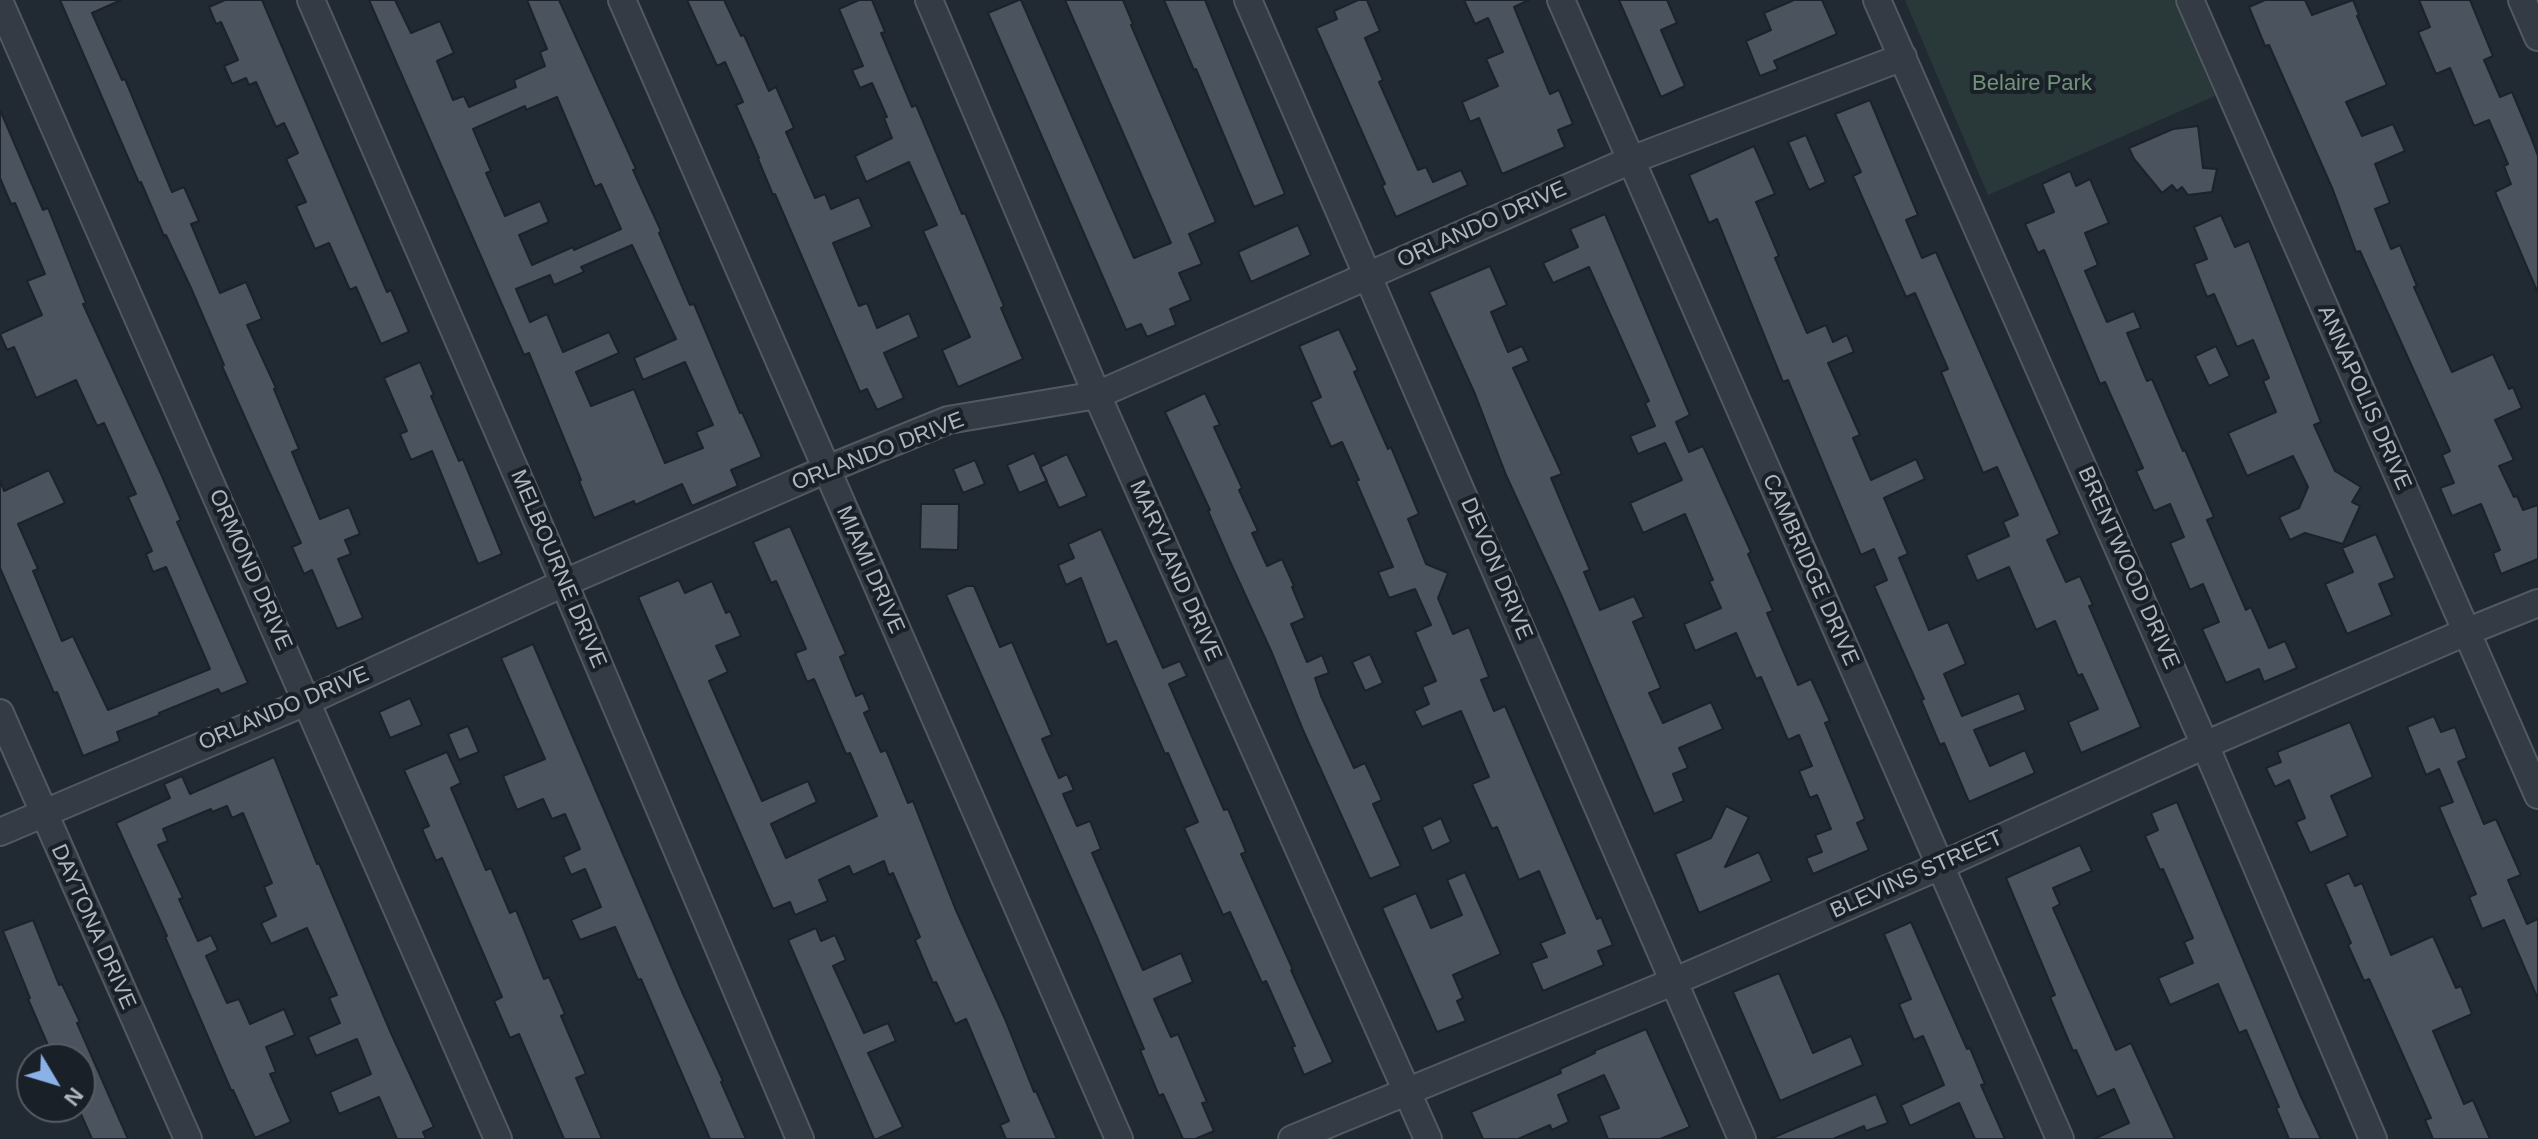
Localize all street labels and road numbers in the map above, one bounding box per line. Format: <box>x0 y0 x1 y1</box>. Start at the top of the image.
street label: ORLANDO DRIVE <box>1393 176 1571 274</box>
street label: ANNAPOLIS DRIVE <box>2311 302 2417 494</box>
street label: ORLANDO DRIVE <box>788 407 968 497</box>
street label: BRENTWOOD DRIVE <box>2071 463 2185 673</box>
street label: MELBOURNE DRIVE <box>504 466 612 672</box>
street label: CAMBRIDGE DRIVE <box>1756 470 1864 670</box>
street label: MARYLAND DRIVE <box>1123 476 1227 666</box>
street label: ORMOND DRIVE <box>203 485 297 655</box>
street label: DEVON DRIVE <box>1454 494 1538 644</box>
street label: MIAMI DRIVE <box>830 502 910 638</box>
street label: ORLANDO DRIVE <box>195 661 373 757</box>
street label: BLEVINS STREET <box>1827 825 2007 925</box>
street label: DAYTONA DRIVE <box>45 840 141 1014</box>

